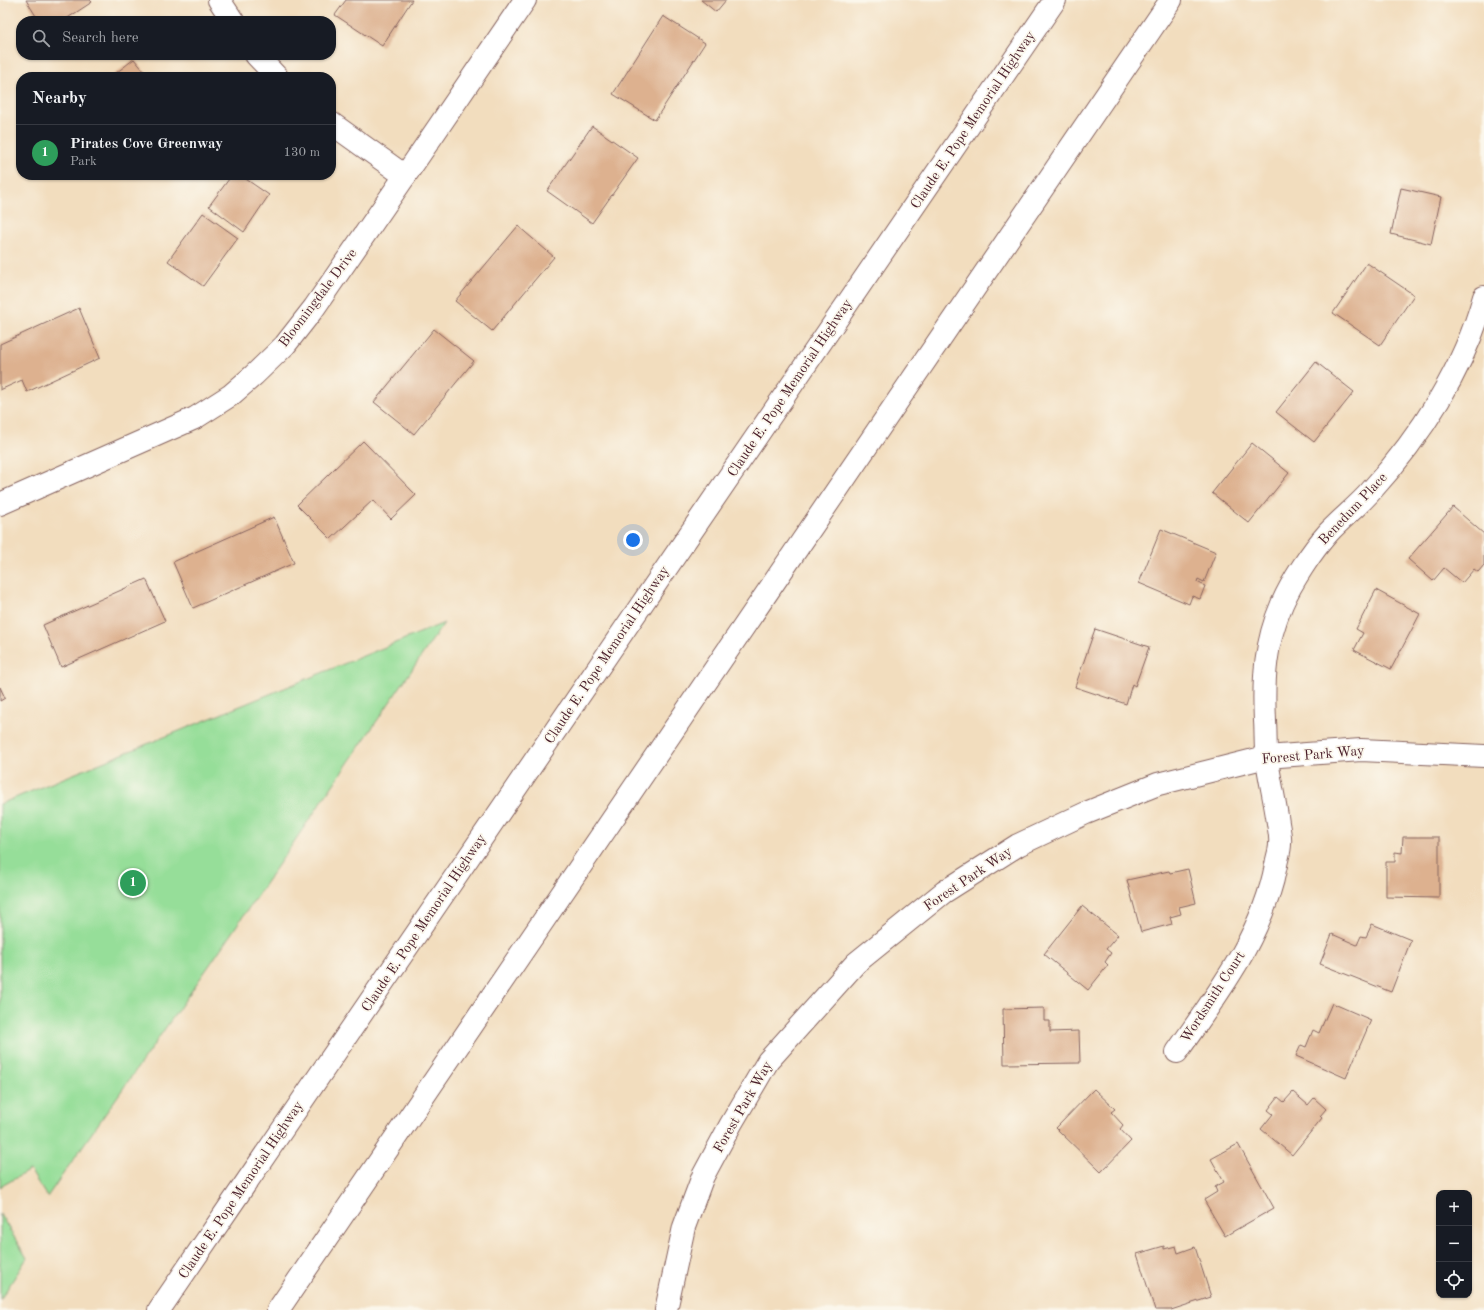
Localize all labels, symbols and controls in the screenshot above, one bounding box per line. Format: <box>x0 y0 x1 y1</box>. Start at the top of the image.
search box <box>16 16 336 60</box>
icon: search <box>30 27 52 49</box>
street label: Claude E. Pope Memorial Highway <box>908 28 1038 211</box>
text: Search here <box>62 31 139 46</box>
text: Nearby <box>32 90 87 107</box>
text: Pirates Cove Greenway <box>70 137 223 152</box>
text: 1 <box>41 146 49 159</box>
text: 130 m <box>283 146 320 159</box>
text: Park <box>70 155 97 168</box>
street label: Bloomingdale Drive <box>276 246 360 350</box>
street label: Claude E. Pope Memorial Highway <box>725 296 855 479</box>
street label: Benedum Place <box>1316 470 1390 548</box>
your location <box>623 530 643 550</box>
street label: Claude E. Pope Memorial Highway <box>542 563 672 746</box>
street label: Forest Park Way <box>1261 743 1366 766</box>
street label: Claude E. Pope Memorial Highway <box>359 831 489 1014</box>
street label: Forest Park Way <box>921 844 1015 914</box>
pin: 1 <box>120 868 146 898</box>
street label: Wordsmith Court <box>1178 949 1248 1045</box>
street label: Forest Park Way <box>711 1058 775 1155</box>
street label: Claude E. Pope Memorial Highway <box>176 1098 306 1281</box>
map controls <box>1436 1190 1472 1298</box>
button: + <box>1436 1190 1472 1226</box>
button: − <box>1436 1226 1472 1262</box>
button: locate <box>1436 1262 1472 1298</box>

